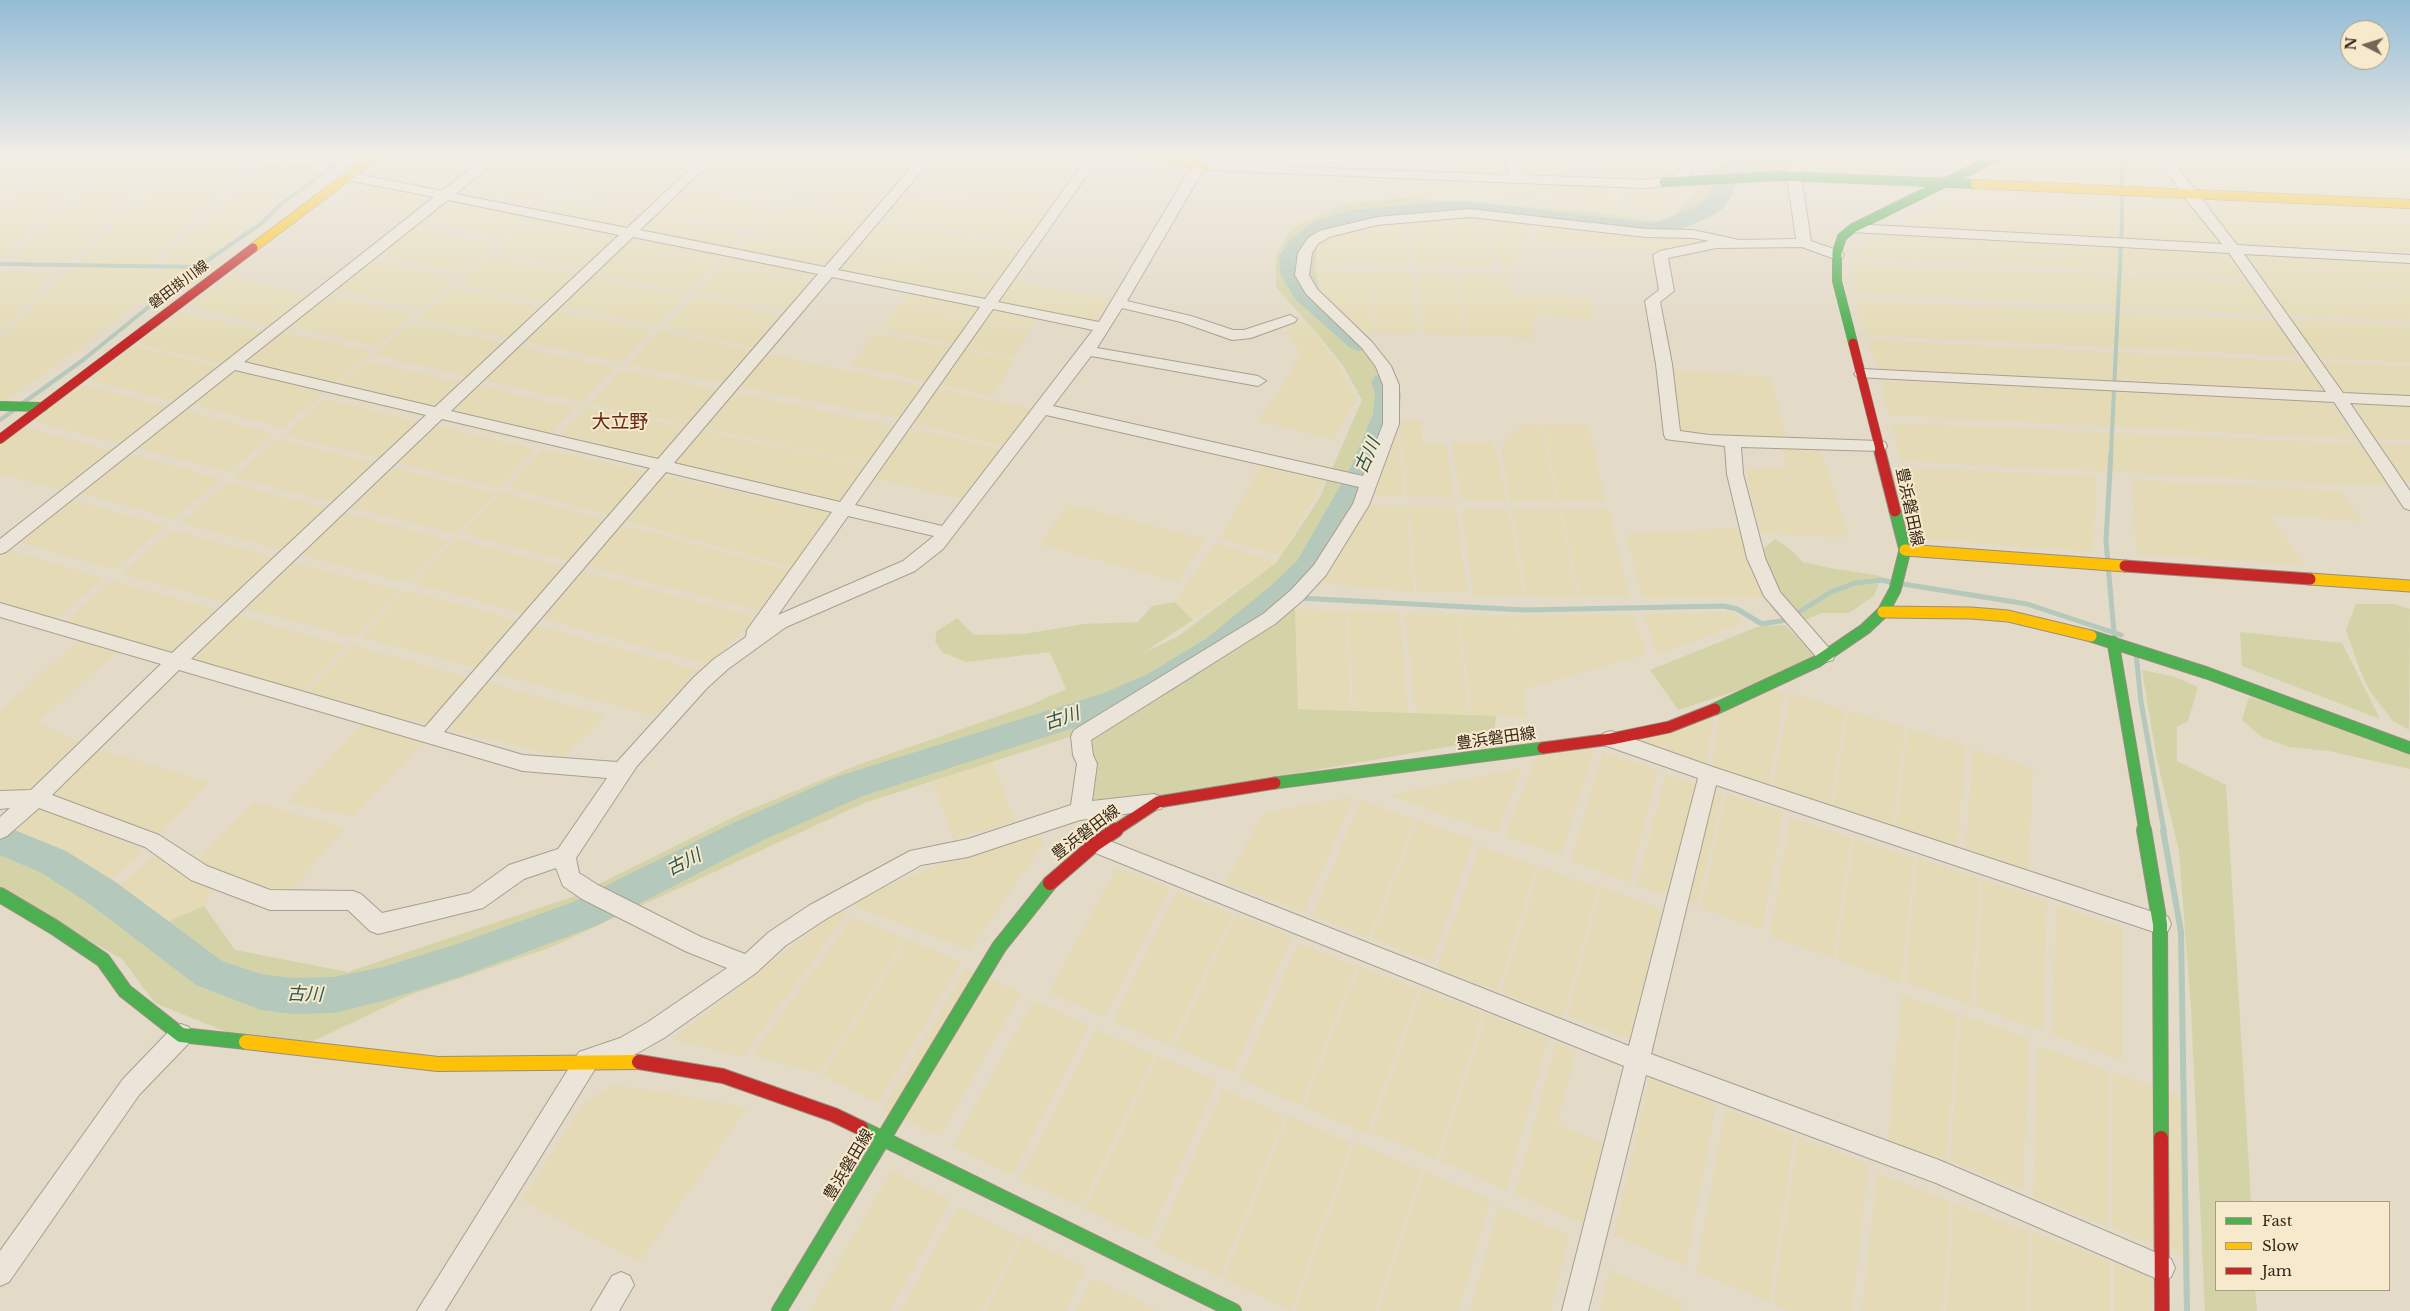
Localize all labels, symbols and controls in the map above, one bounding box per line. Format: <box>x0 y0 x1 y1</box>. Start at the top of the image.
north arrow <box>2340 20 2390 70</box>
text: N <box>2342 36 2361 51</box>
street label: 磐田掛川線 <box>146 257 212 313</box>
district label: 大立野 <box>592 412 648 434</box>
water label: 古川 <box>1351 435 1385 477</box>
street label: 豊浜磐田線 <box>1891 466 1927 548</box>
water label: 古川 <box>1042 703 1082 735</box>
street label: 豊浜磐田線 <box>1455 724 1537 754</box>
street label: 豊浜磐田線 <box>1048 801 1124 865</box>
water label: 古川 <box>663 845 705 881</box>
water label: 古川 <box>287 984 323 1006</box>
street label: 豊浜磐田線 <box>820 1126 878 1204</box>
legend <box>2215 1201 2390 1291</box>
text: Fast <box>2262 1211 2292 1230</box>
text: Slow <box>2262 1236 2299 1255</box>
text: Jam <box>2262 1261 2292 1280</box>

